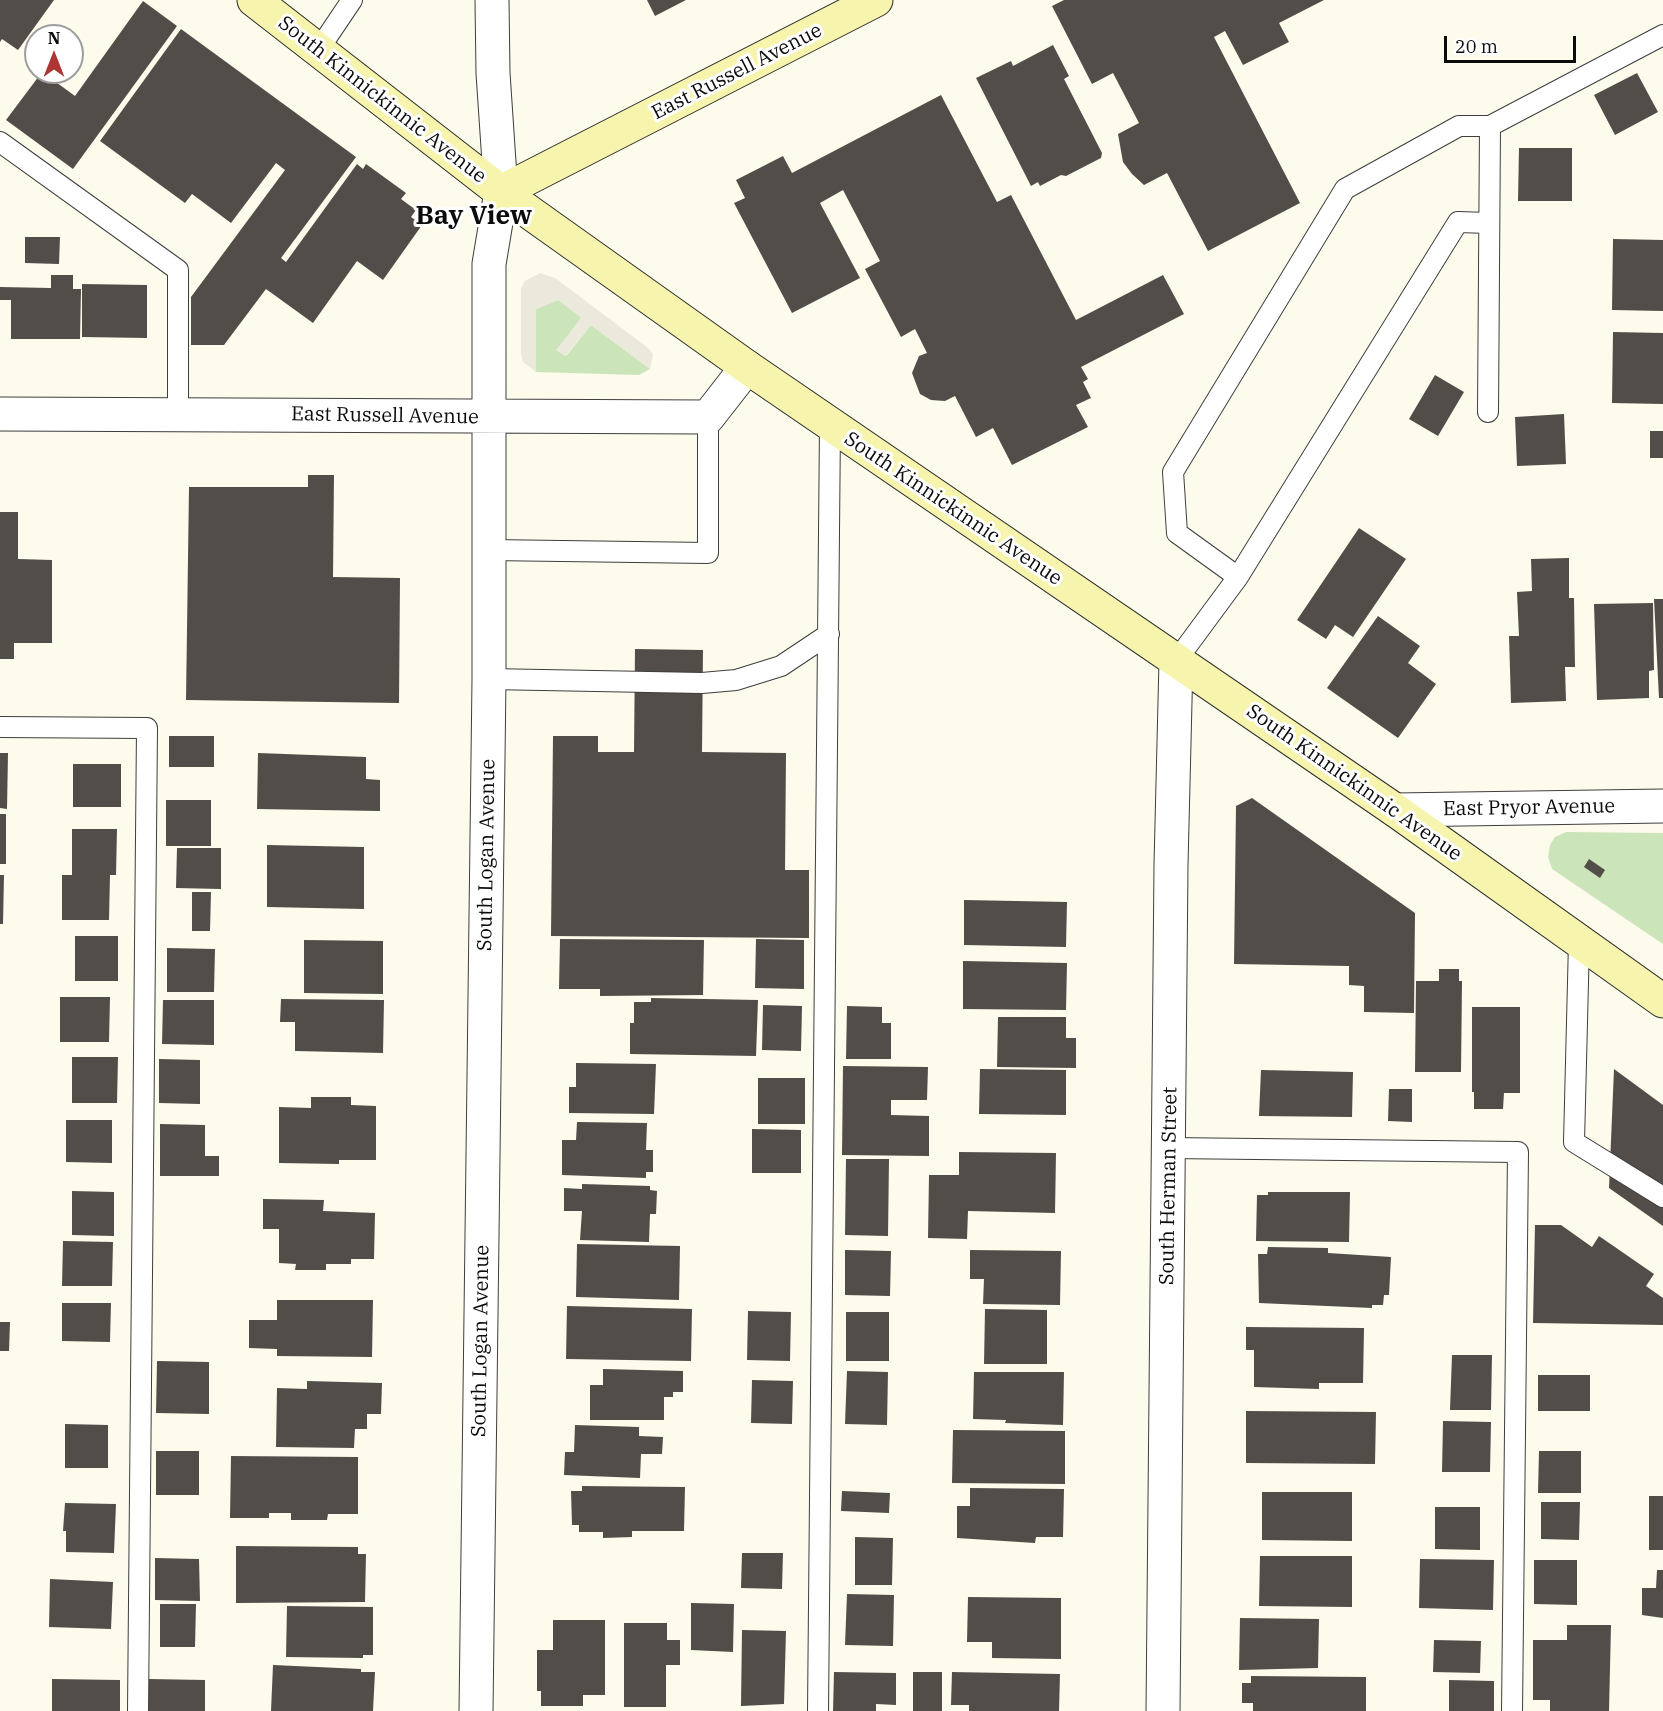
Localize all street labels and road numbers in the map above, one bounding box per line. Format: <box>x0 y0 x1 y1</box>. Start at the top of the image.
street label: South Kinnickinnic Avenue <box>273 11 491 189</box>
street label: East Russell Avenue <box>648 19 826 125</box>
street label: East Russell Avenue <box>291 402 479 430</box>
street label: South Kinnickinnic Avenue <box>840 427 1066 591</box>
street label: South Kinnickinnic Avenue <box>1242 699 1466 867</box>
street label: South Logan Avenue <box>473 759 501 951</box>
street label: East Pryor Avenue <box>1443 794 1615 822</box>
street label: South Herman Street <box>1155 1087 1183 1285</box>
street label: South Logan Avenue <box>467 1245 495 1437</box>

